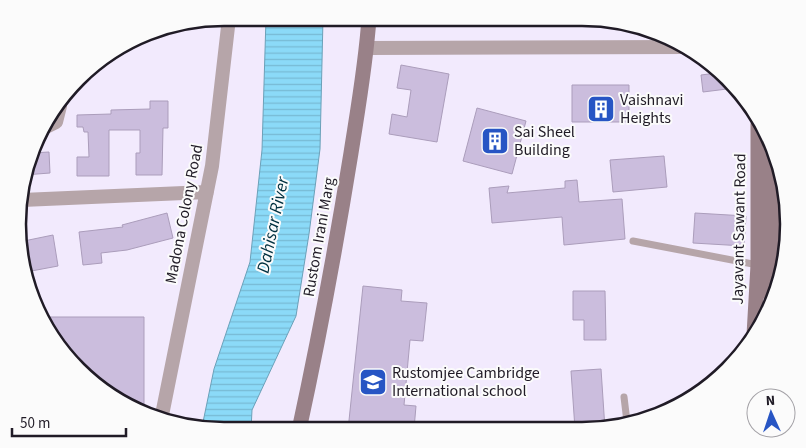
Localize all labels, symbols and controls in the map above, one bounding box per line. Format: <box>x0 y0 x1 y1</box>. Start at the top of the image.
place label: Vaishnavi Heights <box>620 89 684 129</box>
building icon: Vaishnavi Heights <box>586 94 616 124</box>
place label: Sai Sheel Building <box>514 121 575 161</box>
building icon: Sai Sheel Building <box>480 126 510 156</box>
street label: Madona Colony Road <box>160 142 208 286</box>
street label: Jayavant Sawant Road <box>727 153 751 305</box>
water label: Dahisar River <box>251 174 296 275</box>
street label: Rustom Irani Marg <box>298 176 340 298</box>
place label: Rustomjee Cambridge International school <box>392 362 540 402</box>
school or university icon: Rustomjee Cambridge International school <box>358 367 388 397</box>
north arrow <box>746 388 796 438</box>
text: N <box>765 391 776 411</box>
scale bar <box>12 406 126 438</box>
text: 50 m <box>20 413 50 434</box>

